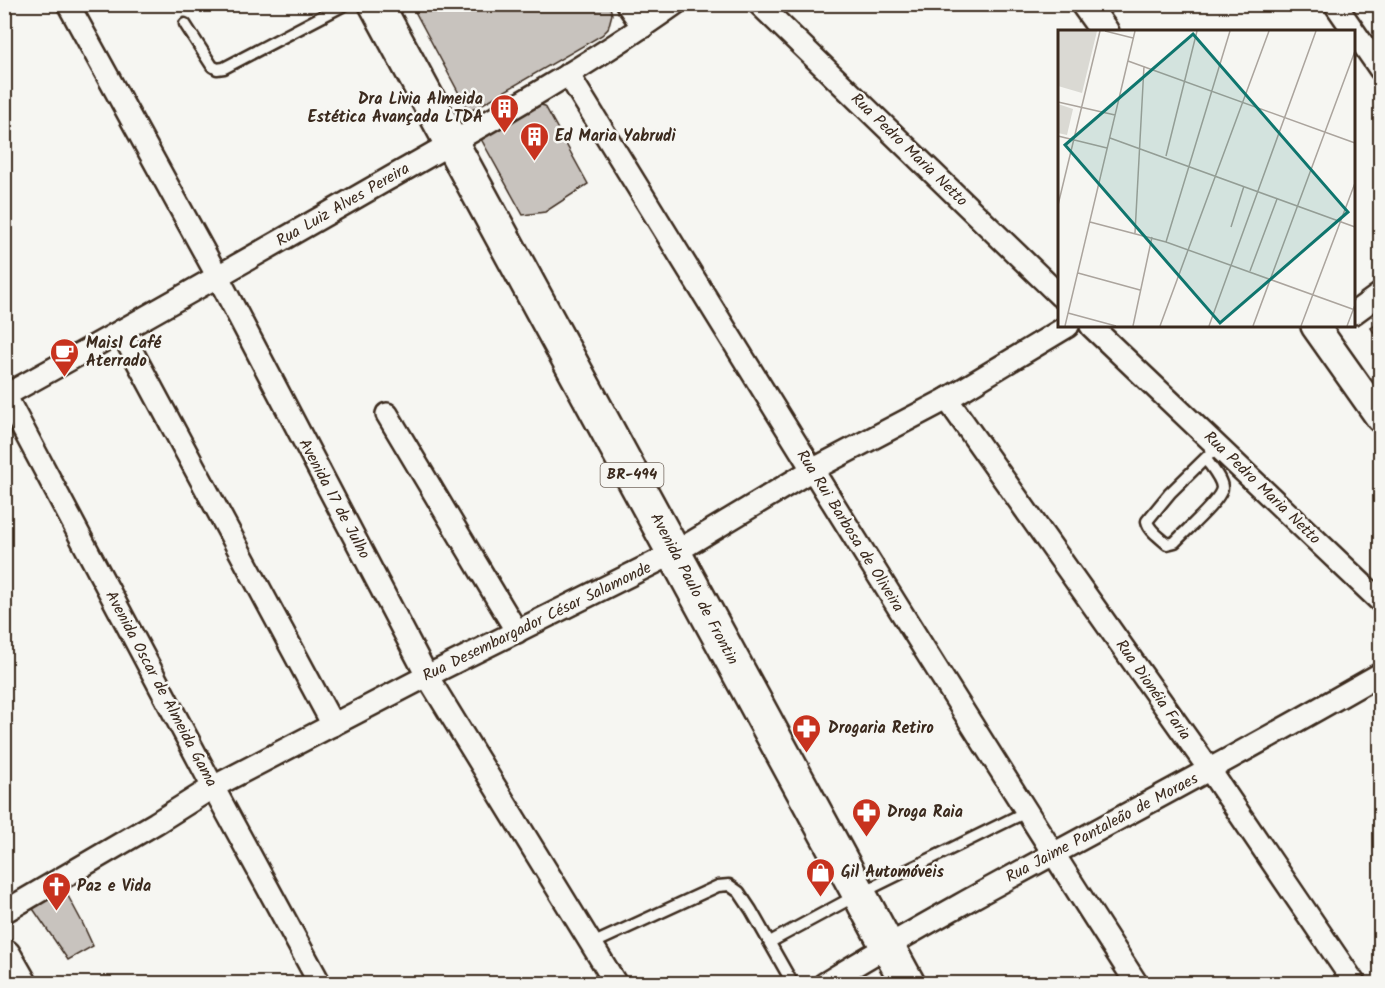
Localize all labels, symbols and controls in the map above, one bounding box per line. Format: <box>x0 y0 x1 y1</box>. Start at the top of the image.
inset map <box>1058 30 1355 327</box>
place label: Dra Livia Almeida Estética Avançada LTDA <box>308 87 483 130</box>
street label: Rua Pedro Maria Netto <box>845 87 973 213</box>
building icon: Dra Livia Almeida Estética Avançada LTDA <box>488 92 520 134</box>
building icon: Ed Maria Yabrudi <box>518 120 550 162</box>
place label: Ed Maria Yabrudi <box>555 124 677 149</box>
street label: Rua Luiz Alves Pereira <box>272 157 414 253</box>
place label: Mais1 Café Aterrado <box>86 331 162 374</box>
cafe icon: Mais1 Café Aterrado <box>49 336 81 378</box>
street label: Rua Pedro Maria Netto <box>1198 425 1326 551</box>
street label: Avenida 17 de Julho <box>292 434 376 564</box>
street label: Rua Rui Barbosa de Oliveira <box>790 445 910 617</box>
road number: BR-494 <box>600 463 664 487</box>
street label: Avenida Paulo de Frontin <box>643 509 745 669</box>
street label: Rua Desembargador César Salamonde <box>418 555 656 689</box>
street label: Avenida Oscar de Almeida Gama <box>98 586 224 792</box>
street label: Rua Dionéia Faria <box>1109 634 1197 746</box>
pharmacy icon: Drogaria Retiro <box>791 712 823 754</box>
place label: Drogaria Retiro <box>828 716 934 741</box>
street label: Rua Jaime Pantaleão de Moraes <box>1001 766 1203 890</box>
pharmacy icon: Droga Raia <box>850 796 882 838</box>
place label: Droga Raia <box>887 800 963 825</box>
shop icon: Gil Automóveis <box>804 856 836 898</box>
place label: Gil Automóveis <box>841 860 945 885</box>
church icon: Paz e Vida <box>40 870 72 912</box>
place label: Paz e Vida <box>77 874 151 899</box>

